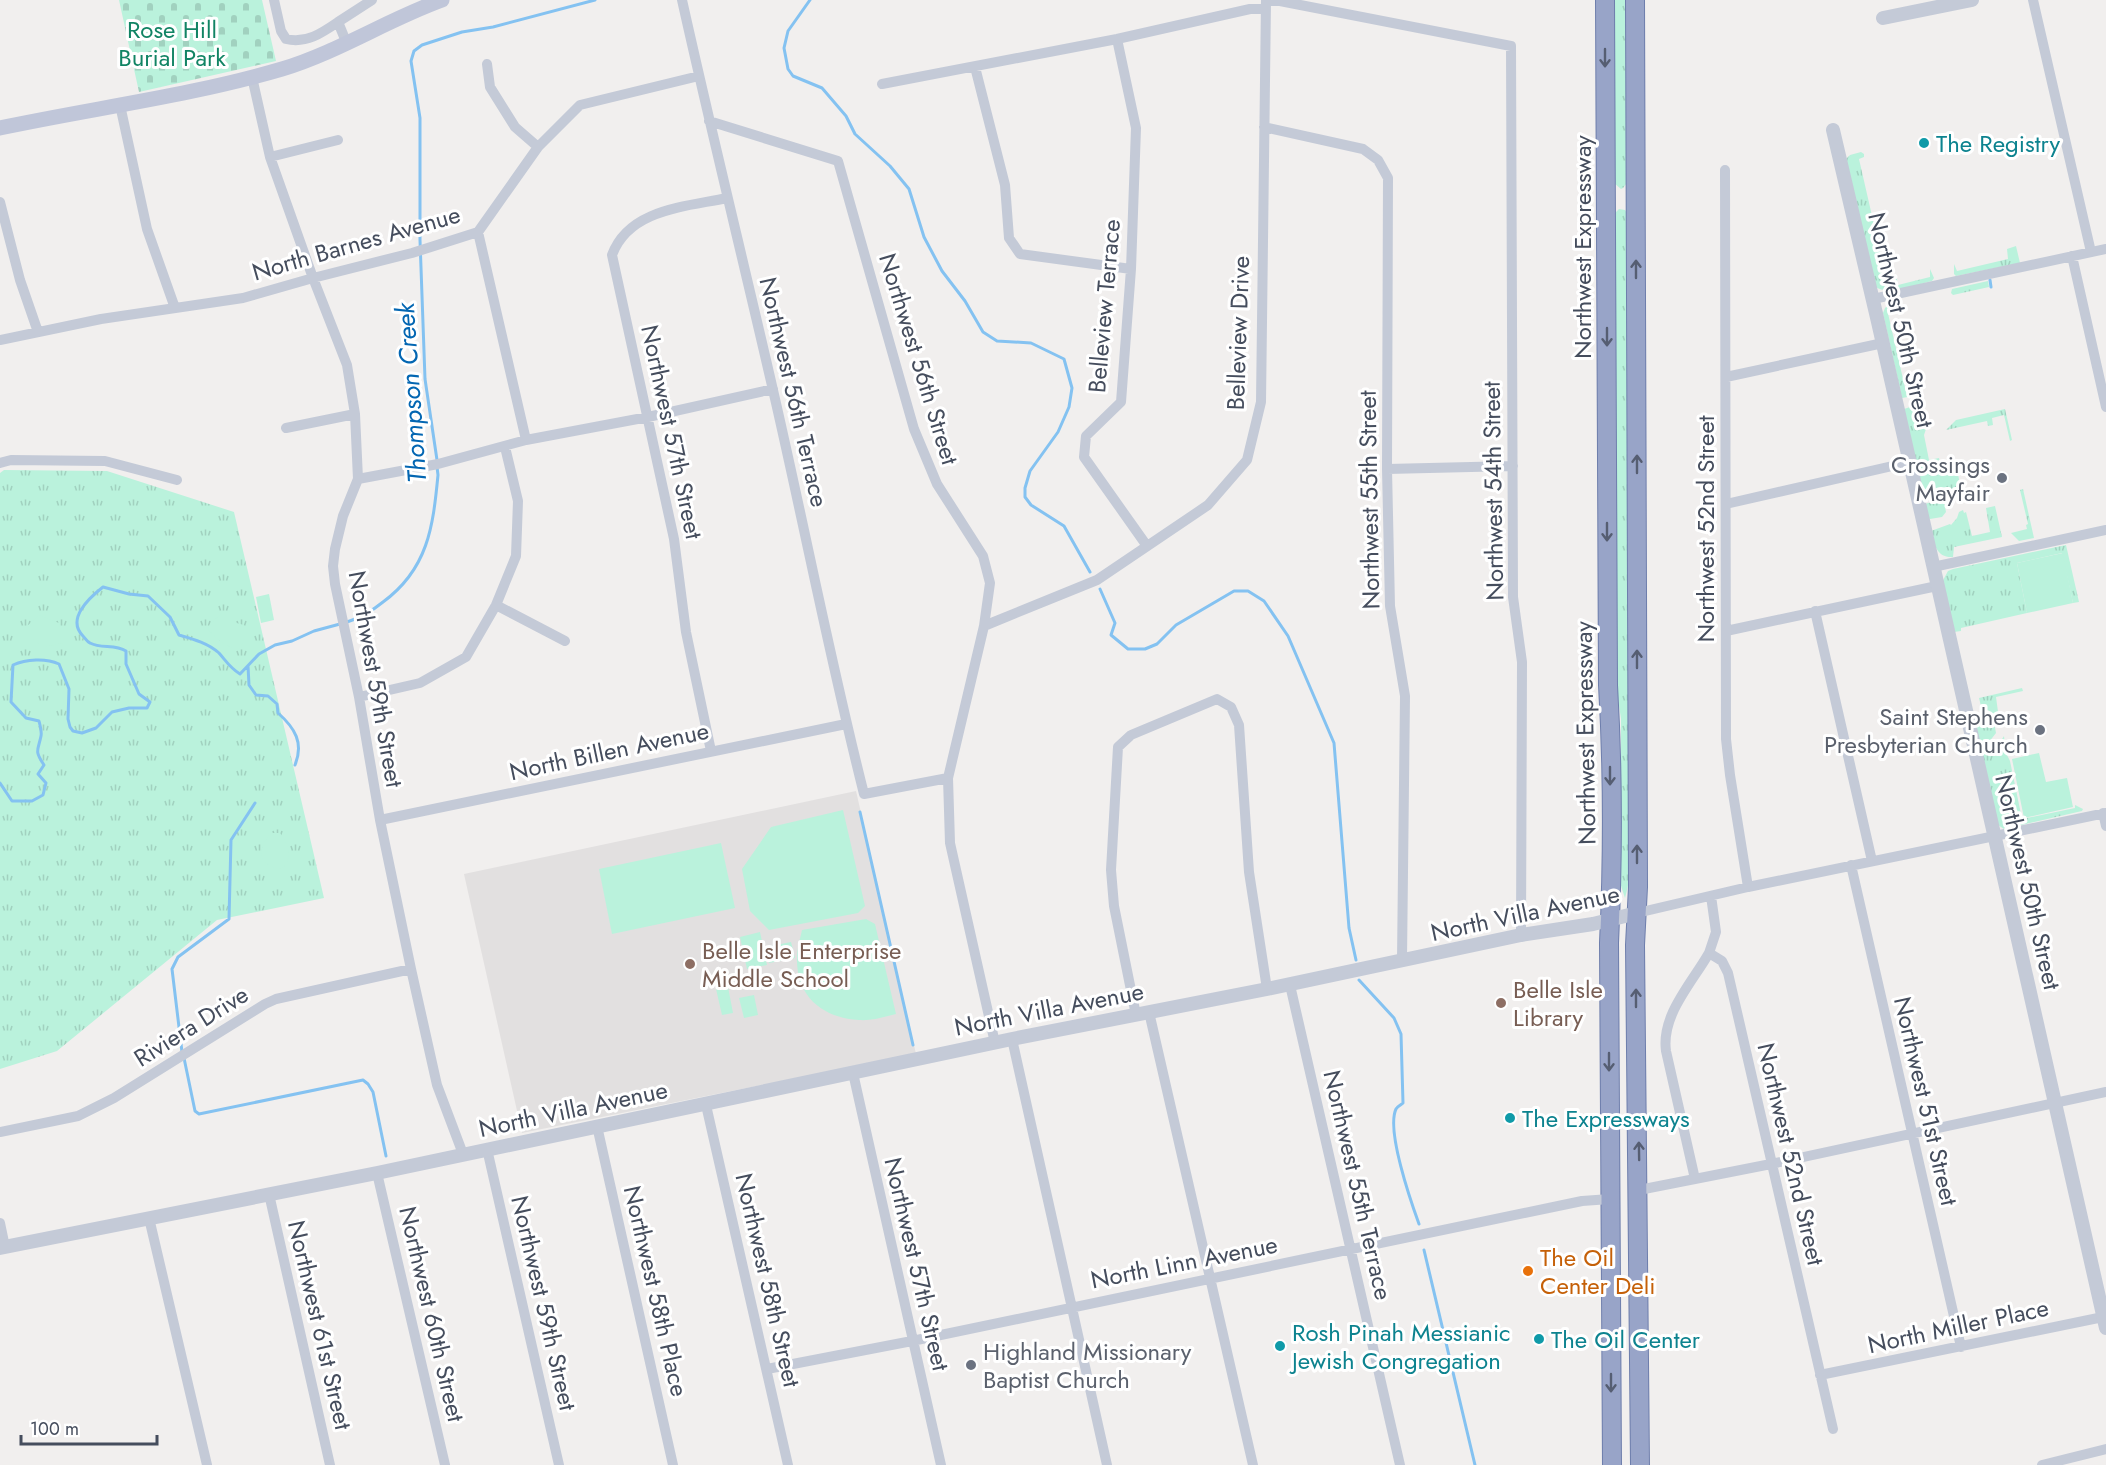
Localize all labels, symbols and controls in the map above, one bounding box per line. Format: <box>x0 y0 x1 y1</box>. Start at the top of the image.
park label: Rose Hill Burial Park <box>118 12 226 75</box>
one-way arrow <box>1599 48 1611 68</box>
place label: The Registry <box>1936 126 2060 161</box>
street label: Northwest Expressway <box>1565 135 1600 359</box>
marker: The Registry <box>1917 136 1931 150</box>
street label: North Barnes Avenue <box>248 197 464 289</box>
street label: Northwest 50th Street <box>1859 209 1943 431</box>
street label: Belleview Terrace <box>1079 218 1129 394</box>
street label: Northwest 56th Street <box>870 249 968 469</box>
street label: Belleview Drive <box>1218 255 1258 411</box>
one-way arrow <box>1630 260 1642 280</box>
street label: Northwest 56th Terrace <box>751 274 837 510</box>
water label: Thompson Creek <box>386 300 436 484</box>
street label: Northwest 57th Street <box>632 322 712 543</box>
one-way arrow <box>1601 327 1613 347</box>
street label: Northwest 54th Street <box>1474 381 1512 601</box>
street label: Northwest 55th Street <box>1350 390 1388 610</box>
street label: Northwest 52nd Street <box>1688 415 1723 643</box>
place label: Crossings Mayfair <box>1891 447 1991 510</box>
one-way arrow <box>1631 455 1643 475</box>
marker: Crossings Mayfair <box>1995 471 2009 485</box>
one-way arrow <box>1602 522 1613 542</box>
street label: Northwest 59th Street <box>340 568 412 790</box>
street label: Northwest Expressway <box>1566 620 1604 845</box>
one-way arrow <box>1631 650 1643 670</box>
place label: Saint Stephens Presbyterian Church <box>1824 699 2028 762</box>
street label: North Billen Avenue <box>506 713 712 789</box>
marker: Saint Stephens Presbyterian Church <box>2033 723 2047 737</box>
one-way arrow <box>1604 766 1616 786</box>
street label: Northwest 50th Street <box>1986 771 2070 993</box>
one-way arrow <box>1631 845 1643 865</box>
street label: North Villa Avenue <box>1427 876 1623 950</box>
place label: Belle Isle Enterprise Middle School <box>702 933 901 996</box>
marker: Belle Isle Enterprise Middle School <box>683 957 697 971</box>
place label: Belle Isle Library <box>1513 972 1603 1035</box>
street label: North Villa Avenue <box>951 973 1147 1045</box>
street label: Riviera Drive <box>127 977 255 1075</box>
one-way arrow <box>1630 988 1642 1008</box>
street label: Northwest 51st Street <box>1885 993 1967 1209</box>
marker: Belle Isle Library <box>1494 996 1508 1010</box>
street label: Northwest 52nd Street <box>1748 1039 1834 1269</box>
one-way arrow <box>1603 1052 1615 1072</box>
street label: Northwest 55th Terrace <box>1315 1067 1401 1303</box>
street label: North Villa Avenue <box>475 1072 671 1146</box>
place label: The Expressways <box>1522 1101 1690 1136</box>
marker: The Expressways <box>1503 1111 1517 1125</box>
one-way arrow <box>1633 1141 1644 1161</box>
street label: Northwest 57th Street <box>875 1154 959 1374</box>
street label: Northwest 58th Street <box>726 1170 810 1391</box>
street label: Northwest 58th Place <box>615 1182 697 1400</box>
street label: Northwest 59th Street <box>502 1192 586 1414</box>
street label: Northwest 60th Street <box>390 1203 474 1425</box>
street label: Northwest 61st Street <box>279 1217 361 1433</box>
street label: North Linn Avenue <box>1088 1227 1280 1297</box>
place label: The Oil Center Deli <box>1540 1240 1655 1303</box>
marker: The Oil Center Deli <box>1521 1264 1535 1278</box>
street label: North Miller Place <box>1864 1290 2052 1362</box>
place label: Rosh Pinah Messianic Jewish Congregation <box>1289 1315 1511 1378</box>
place label: The Oil Center <box>1551 1322 1701 1357</box>
marker: The Oil Center <box>1532 1332 1546 1346</box>
place label: Highland Missionary Baptist Church <box>983 1334 1192 1397</box>
marker: Rosh Pinah Messianic Jewish Congregation <box>1273 1339 1287 1353</box>
marker: Highland Missionary Baptist Church <box>964 1358 978 1372</box>
one-way arrow <box>1605 1373 1617 1393</box>
scale bar <box>21 1408 158 1446</box>
text: 100 m <box>30 1416 79 1442</box>

